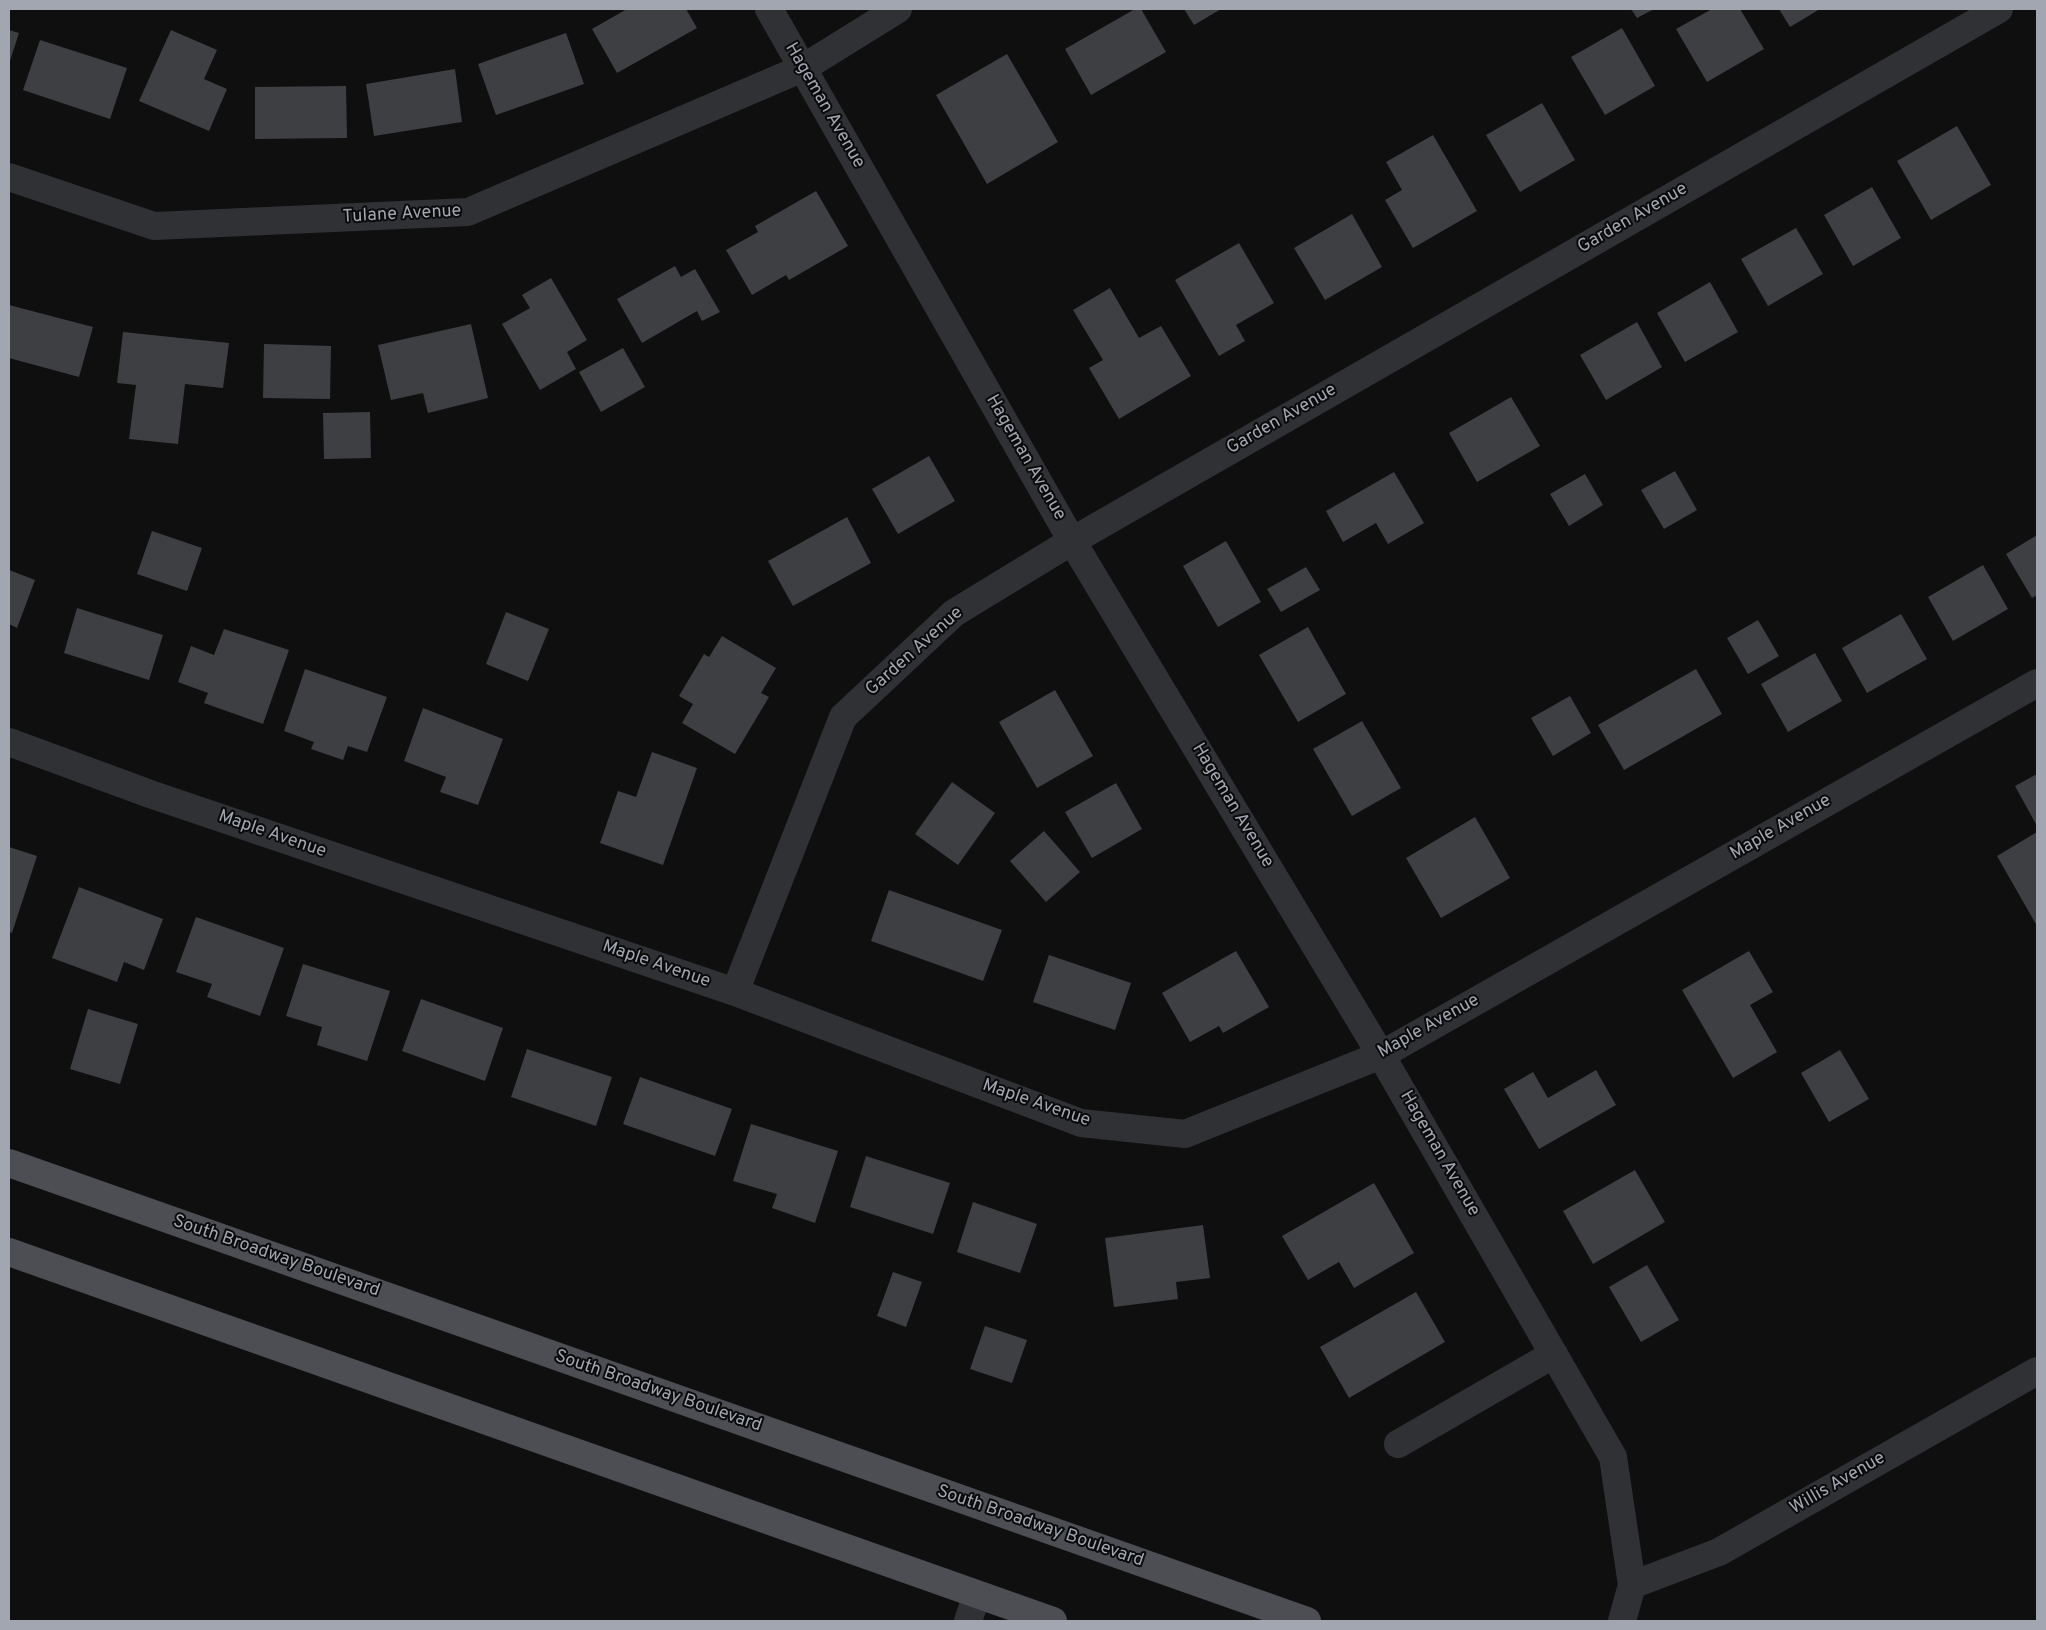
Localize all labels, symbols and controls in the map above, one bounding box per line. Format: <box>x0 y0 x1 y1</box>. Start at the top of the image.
street label: Hageman Avenue <box>779 39 869 173</box>
street label: Garden Avenue <box>1574 179 1692 259</box>
street label: Tulane Avenue <box>342 201 462 229</box>
street label: Garden Avenue <box>1223 380 1341 460</box>
street label: Hageman Avenue <box>980 391 1070 525</box>
street label: Garden Avenue <box>862 603 968 701</box>
street label: Hageman Avenue <box>1186 740 1278 872</box>
street label: Maple Avenue <box>1727 790 1835 866</box>
street label: Maple Avenue <box>215 806 329 864</box>
street label: Maple Avenue <box>599 936 713 994</box>
street label: Maple Avenue <box>1375 990 1483 1064</box>
street label: Maple Avenue <box>979 1075 1093 1133</box>
street label: Hageman Avenue <box>1394 1087 1484 1221</box>
street label: South Broadway Boulevard <box>170 1211 382 1303</box>
street label: South Broadway Boulevard <box>552 1346 764 1438</box>
street label: Willis Avenue <box>1786 1448 1890 1520</box>
street label: South Broadway Boulevard <box>934 1481 1146 1573</box>

